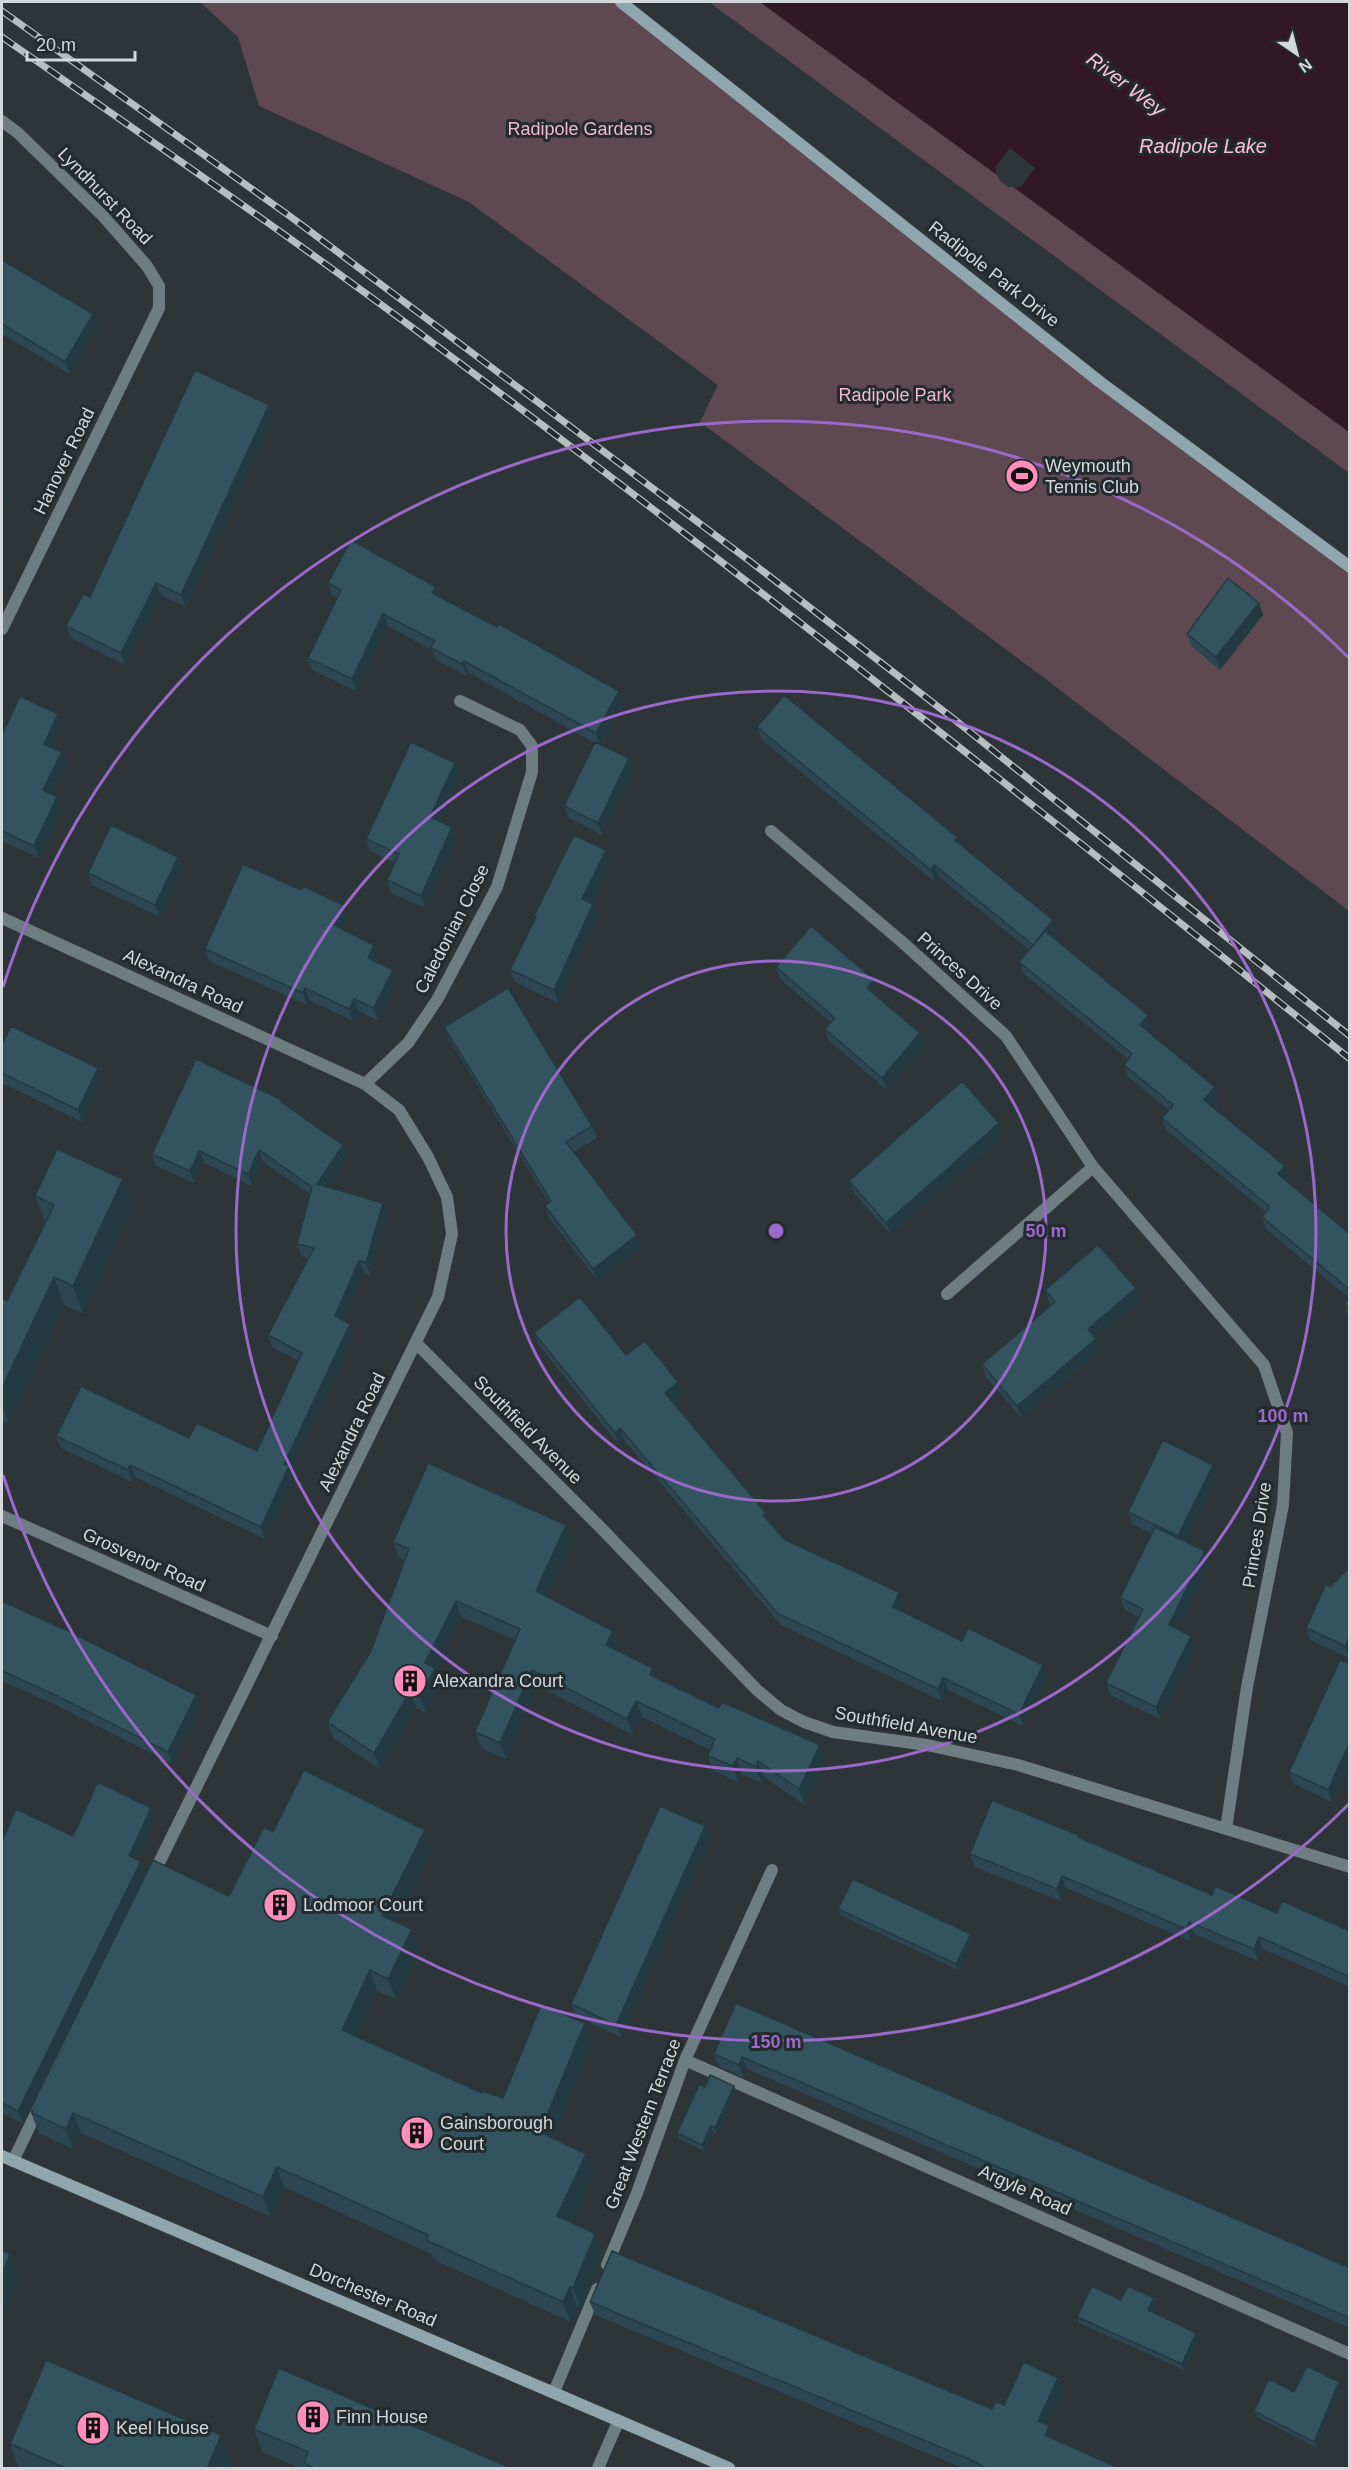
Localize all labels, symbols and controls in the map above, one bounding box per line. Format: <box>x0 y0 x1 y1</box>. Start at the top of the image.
scale bar <box>27 24 135 62</box>
north arrow <box>1267 24 1327 84</box>
text: 20 m <box>36 35 76 55</box>
water label: River Wey <box>1083 48 1170 121</box>
text: N <box>1296 56 1315 76</box>
park label: Radipole Gardens <box>507 119 653 139</box>
water label: Radipole Lake <box>1139 135 1267 157</box>
street label: Lyndhurst Road <box>54 144 156 248</box>
street label: Radipole Park Drive <box>925 217 1063 331</box>
park label: Radipole Park <box>838 385 953 405</box>
street label: Hanover Road <box>30 404 98 518</box>
place label: Weymouth Tennis Club <box>1045 456 1139 497</box>
sports icon: Weymouth Tennis Club <box>1004 458 1040 494</box>
street label: Caledonian Close <box>411 861 493 997</box>
street label: Princes Drive <box>914 928 1006 1014</box>
street label: Alexandra Road <box>120 945 246 1017</box>
centre of rings <box>766 1221 786 1241</box>
text: 50 m <box>1025 1221 1067 1241</box>
street label: Alexandra Road <box>315 1370 389 1494</box>
street label: Southfield Avenue <box>470 1372 586 1488</box>
text: 100 m <box>1257 1406 1309 1426</box>
street label: Princes Drive <box>1239 1481 1275 1589</box>
street label: Grosvenor Road <box>80 1524 208 1596</box>
building icon: Alexandra Court <box>392 1663 428 1699</box>
place label: Alexandra Court <box>433 1671 563 1691</box>
street label: Southfield Avenue <box>833 1703 979 1747</box>
building icon: Lodmoor Court <box>262 1887 298 1923</box>
place label: Lodmoor Court <box>303 1895 423 1915</box>
text: 150 m <box>750 2032 802 2052</box>
street label: Great Western Terrace <box>601 2036 685 2212</box>
place label: Gainsborough Court <box>440 2113 553 2154</box>
building icon: Gainsborough Court <box>399 2115 435 2151</box>
street label: Argyle Road <box>976 2161 1074 2219</box>
street label: Dorchester Road <box>306 2259 440 2331</box>
building icon: Finn House <box>295 2399 331 2435</box>
place label: Finn House <box>336 2407 428 2427</box>
building icon: Keel House <box>75 2410 111 2446</box>
place label: Keel House <box>116 2418 209 2438</box>

